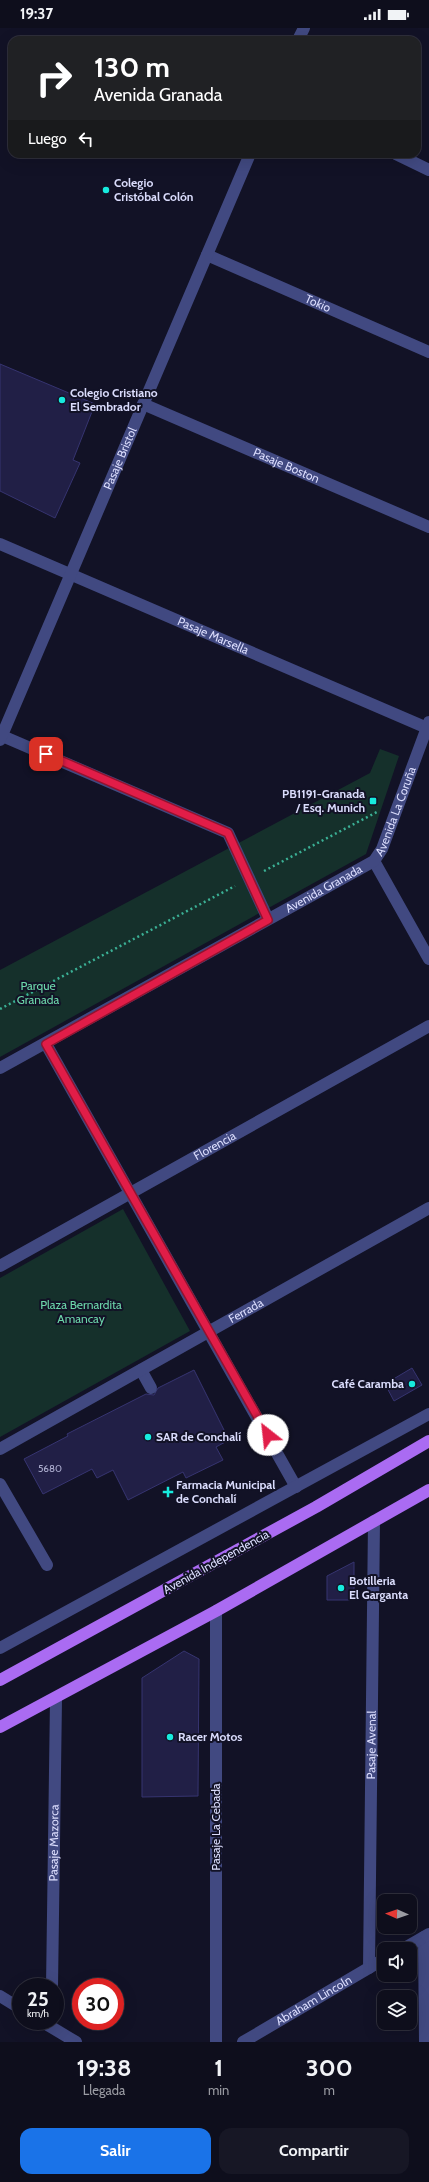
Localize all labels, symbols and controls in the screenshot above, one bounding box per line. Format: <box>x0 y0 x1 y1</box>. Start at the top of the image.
text: 19:37 <box>20 5 53 23</box>
text: 130 m <box>94 50 170 84</box>
icon: right <box>28 52 80 104</box>
text: Avenida Granada <box>94 84 222 106</box>
icon: left <box>75 128 97 150</box>
text: Luego <box>28 130 67 148</box>
place label: Colegio Cristóbal Colón <box>114 175 193 204</box>
marker: Colegio Cristóbal Colón <box>101 185 111 195</box>
street label: Tokio <box>303 291 334 315</box>
place label: Colegio Cristiano El Sembrador <box>70 385 158 414</box>
marker: Colegio Cristiano El Sembrador <box>57 395 67 405</box>
street label: Pasaje Bristol <box>100 425 140 492</box>
street label: Pasaje Boston <box>251 444 322 486</box>
street label: Pasaje Marsella <box>175 613 252 657</box>
pin <box>29 737 63 771</box>
icon: arrive <box>35 743 57 765</box>
street label: Avenida La Coruña <box>371 764 419 859</box>
place label: PB1191-Granada / Esq. Munich <box>282 786 365 815</box>
marker: PB1191-Granada / Esq. Munich <box>368 796 378 806</box>
street label: Avenida Granada <box>282 861 365 916</box>
park label: Parque Granada <box>17 978 59 1007</box>
street label: Florencia <box>191 1128 238 1163</box>
street label: Ferrada <box>226 1295 266 1326</box>
park label: Plaza Bernardita Amancay <box>40 1297 122 1326</box>
place label: Café Caramba <box>331 1376 404 1391</box>
marker: Café Caramba <box>407 1379 417 1389</box>
position arrow <box>247 1414 289 1456</box>
place label: SAR de Conchalí <box>156 1429 241 1444</box>
marker: SAR de Conchalí <box>143 1432 153 1442</box>
house number: 5680 <box>38 1462 62 1475</box>
place label: Farmacia Municipal de Conchalí <box>176 1477 276 1506</box>
marker: Farmacia Municipal de Conchalí <box>163 1487 173 1497</box>
street label: Avenida Independencia <box>160 1526 271 1597</box>
place label: Botilleria El Garganta <box>349 1573 408 1602</box>
marker: Botilleria El Garganta <box>336 1583 346 1593</box>
street label: Pasaje Avenal <box>363 1710 379 1780</box>
place label: Racer Motos <box>178 1729 242 1744</box>
marker: Racer Motos <box>165 1732 175 1742</box>
street label: Pasaje La Cebada <box>208 1783 223 1871</box>
street label: Pasaje Mazorca <box>45 1804 62 1882</box>
north arrow <box>377 1894 417 1934</box>
map controls <box>377 1894 417 2030</box>
button: sound <box>377 1942 417 1982</box>
street label: Abraham Lincoln <box>273 1972 354 2028</box>
speed limit sign: 30 <box>72 1978 124 2030</box>
text: 25 <box>27 1987 49 2011</box>
button: layers <box>377 1990 417 2030</box>
text: km/h <box>27 2007 49 2020</box>
text: 19:38 <box>76 2053 132 2082</box>
text: 1 <box>214 2053 223 2082</box>
text: 300 <box>306 2053 353 2082</box>
text: Llegada <box>83 2082 125 2098</box>
text: min <box>208 2082 229 2098</box>
text: m <box>323 2082 335 2098</box>
button: Salir <box>20 2128 211 2174</box>
button: Compartir <box>219 2128 409 2174</box>

